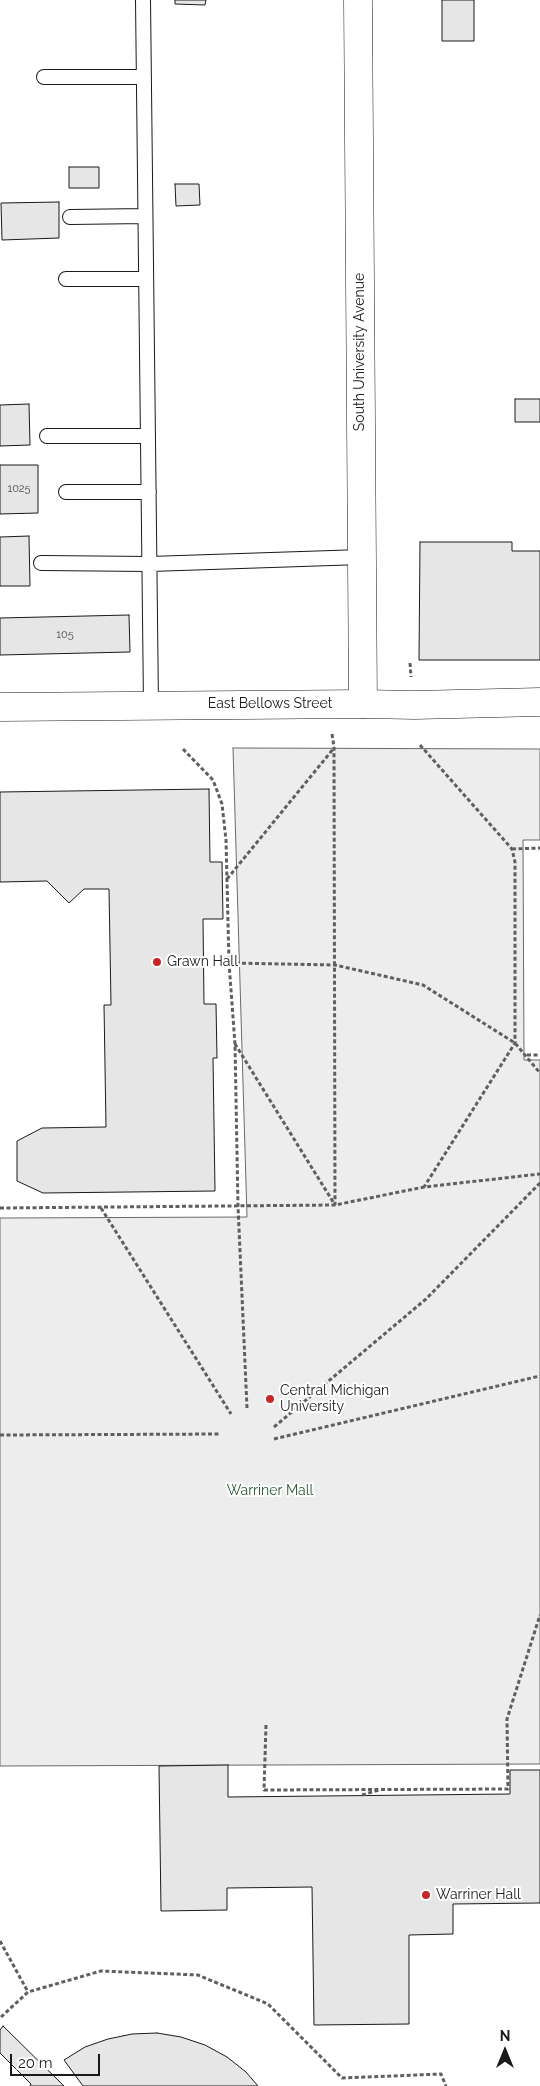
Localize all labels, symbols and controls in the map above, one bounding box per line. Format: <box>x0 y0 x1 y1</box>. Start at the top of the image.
street label: South University Avenue <box>352 273 368 431</box>
house number: 1025 <box>7 482 31 496</box>
house number: 105 <box>56 628 74 642</box>
street label: East Bellows Street <box>208 696 332 712</box>
place label: Grawn Hall <box>167 954 238 970</box>
marker: Grawn Hall <box>151 956 163 968</box>
place label: Central Michigan University <box>280 1383 389 1415</box>
marker: Central Michigan University <box>264 1393 276 1405</box>
park label: Warriner Mall <box>227 1483 313 1499</box>
place label: Warriner Hall <box>436 1887 521 1903</box>
marker: Warriner Hall <box>420 1889 432 1901</box>
north arrow <box>480 2026 530 2076</box>
text: N <box>500 2028 510 2044</box>
scale bar <box>12 2044 102 2076</box>
text: 20 m <box>18 2054 53 2072</box>

